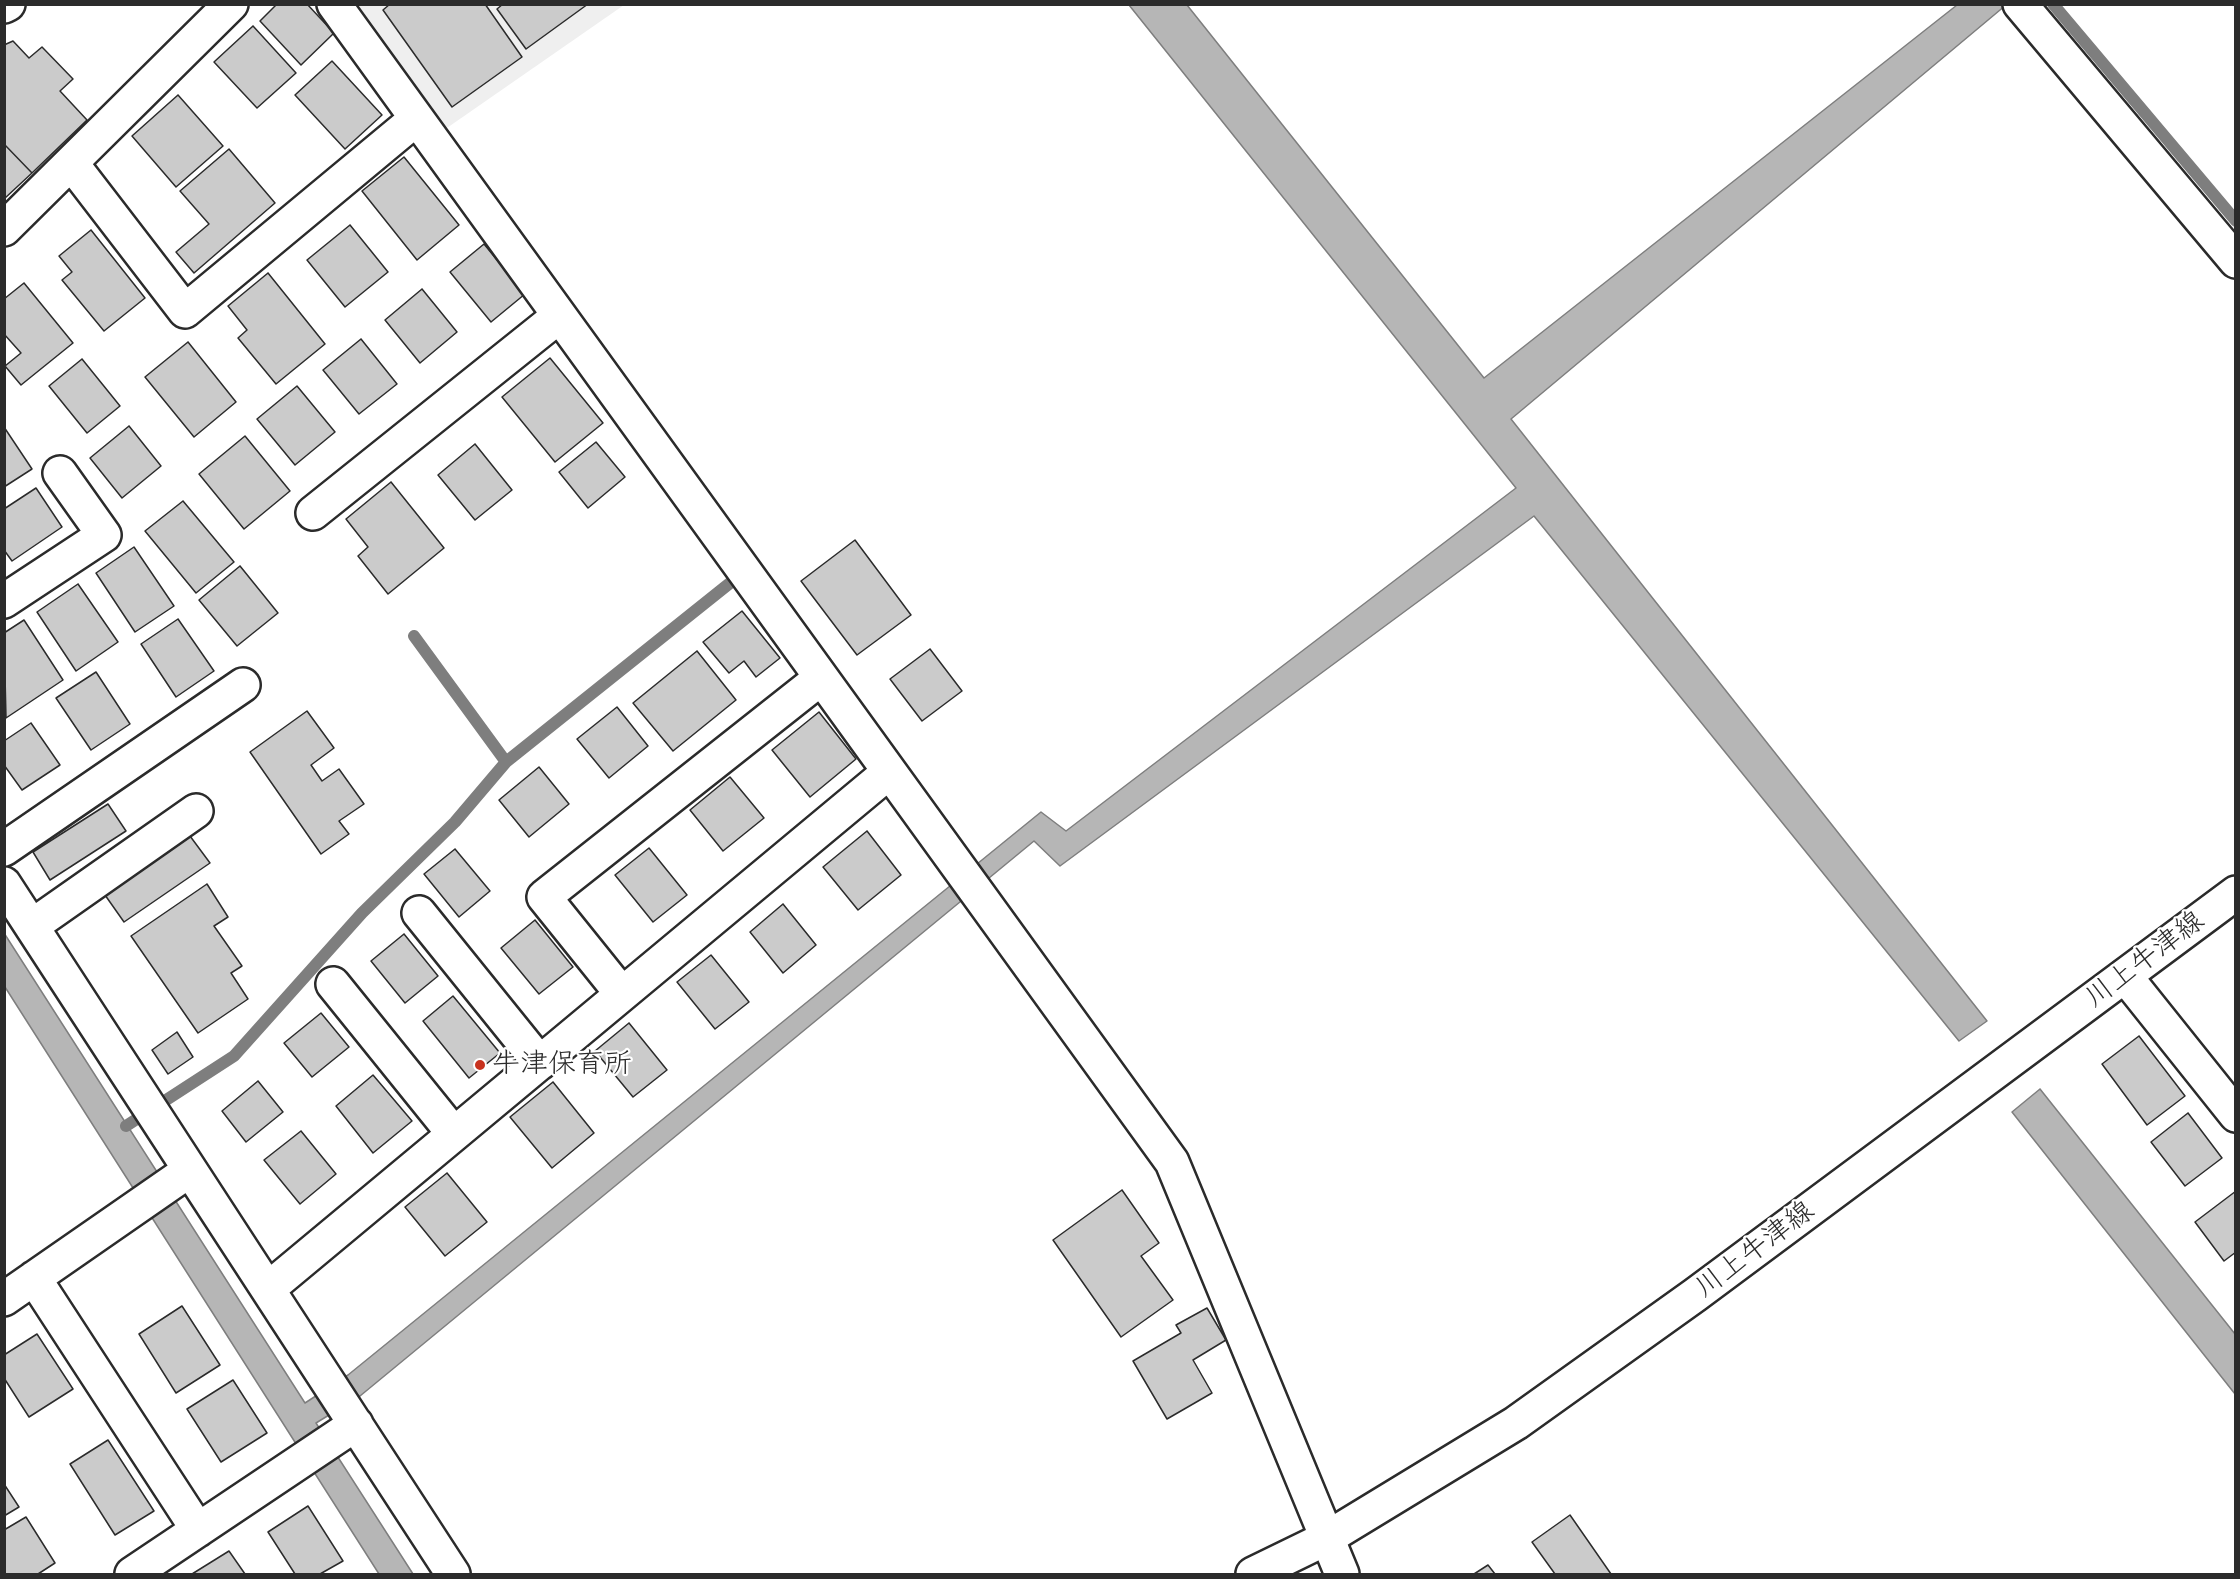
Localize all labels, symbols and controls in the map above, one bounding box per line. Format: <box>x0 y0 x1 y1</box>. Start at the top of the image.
street label: 川上牛津線 <box>2079 904 2211 1016</box>
place label: 牛津保育所 <box>492 1048 632 1082</box>
marker: 牛津保育所 <box>473 1058 487 1072</box>
street label: 川上牛津線 <box>1689 1194 1821 1306</box>

